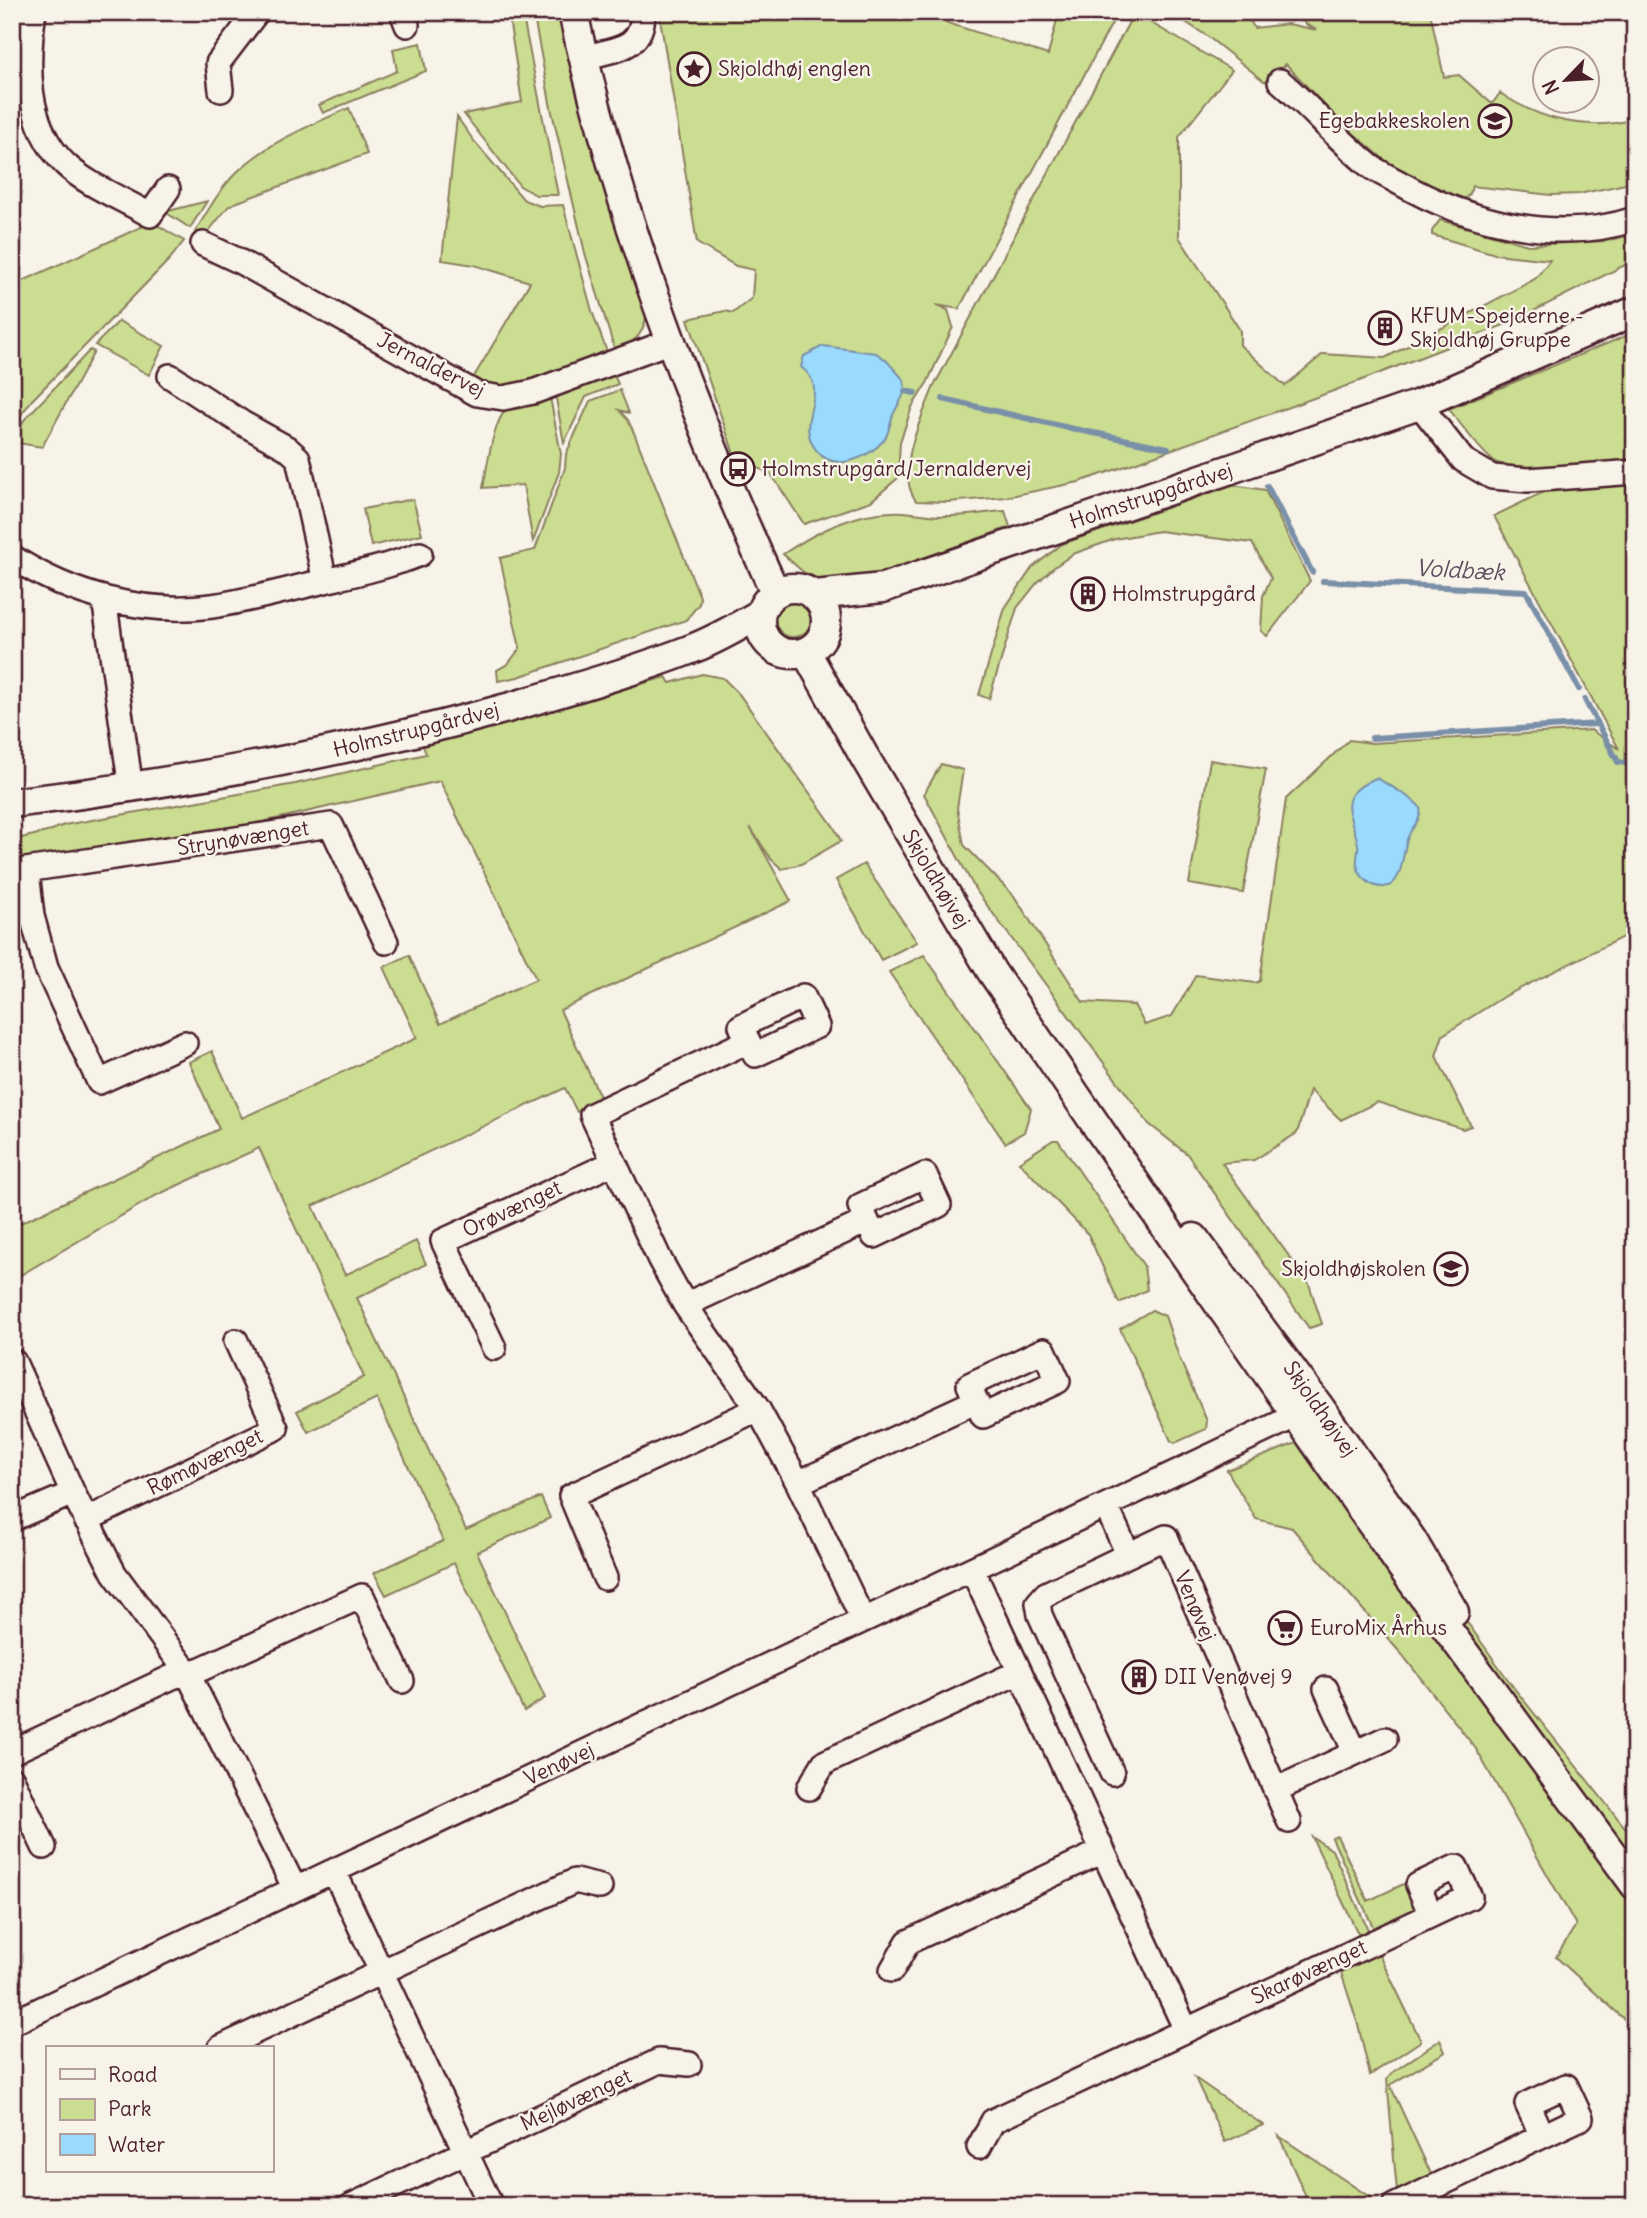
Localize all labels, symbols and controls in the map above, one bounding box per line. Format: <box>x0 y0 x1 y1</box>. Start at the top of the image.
north arrow <box>1532 46 1602 116</box>
place icon: Skjoldhøj englen <box>675 50 713 88</box>
place label: Skjoldhøj englen <box>718 55 871 82</box>
text: N <box>1537 76 1564 98</box>
school or university icon: Egebakkeskolen <box>1476 102 1514 140</box>
place label: Egebakkeskolen <box>1319 107 1470 134</box>
place label: KFUM-Spejderne - Skjoldhøj Gruppe <box>1410 302 1584 353</box>
building icon: KFUM-Spejderne - Skjoldhøj Gruppe <box>1366 309 1404 347</box>
street label: Jernaldervej <box>373 326 490 403</box>
bus stop icon: Holmstrupgård/Jernaldervej <box>719 450 757 488</box>
place label: Holmstrupgård/Jernaldervej <box>762 455 1031 482</box>
street label: Holmstrupgårdvej <box>1066 456 1236 535</box>
water label: Voldbæk <box>1415 553 1506 586</box>
building icon: Holmstrupgård <box>1069 575 1107 613</box>
place label: Holmstrupgård <box>1112 580 1256 607</box>
street label: Holmstrupgårdvej <box>330 696 502 763</box>
street label: Strynøvænget <box>175 814 311 861</box>
street label: Skjoldhøjvej <box>896 824 977 933</box>
street label: Orøvænget <box>458 1174 566 1243</box>
school or university icon: Skjoldhøjskolen <box>1432 1250 1470 1288</box>
place label: Skjoldhøjskolen <box>1281 1255 1426 1282</box>
street label: Skjoldhøjvej <box>1278 1356 1363 1462</box>
street label: Rømøvænget <box>143 1422 267 1501</box>
street label: Venøvej <box>1169 1567 1222 1645</box>
supermarket icon: EuroMix Århus <box>1266 1609 1304 1647</box>
place label: EuroMix Århus <box>1310 1614 1447 1641</box>
building icon: DII Venøvej 9 <box>1120 1658 1158 1696</box>
place label: DII Venøvej 9 <box>1164 1663 1293 1690</box>
street label: Venøvej <box>520 1736 598 1791</box>
street label: Skarøvænget <box>1247 1933 1371 2010</box>
legend <box>46 2046 273 2172</box>
text: Road <box>108 2061 157 2088</box>
street label: Mejløvænget <box>516 2062 636 2137</box>
text: Park <box>108 2095 151 2122</box>
text: Water <box>108 2131 166 2158</box>

